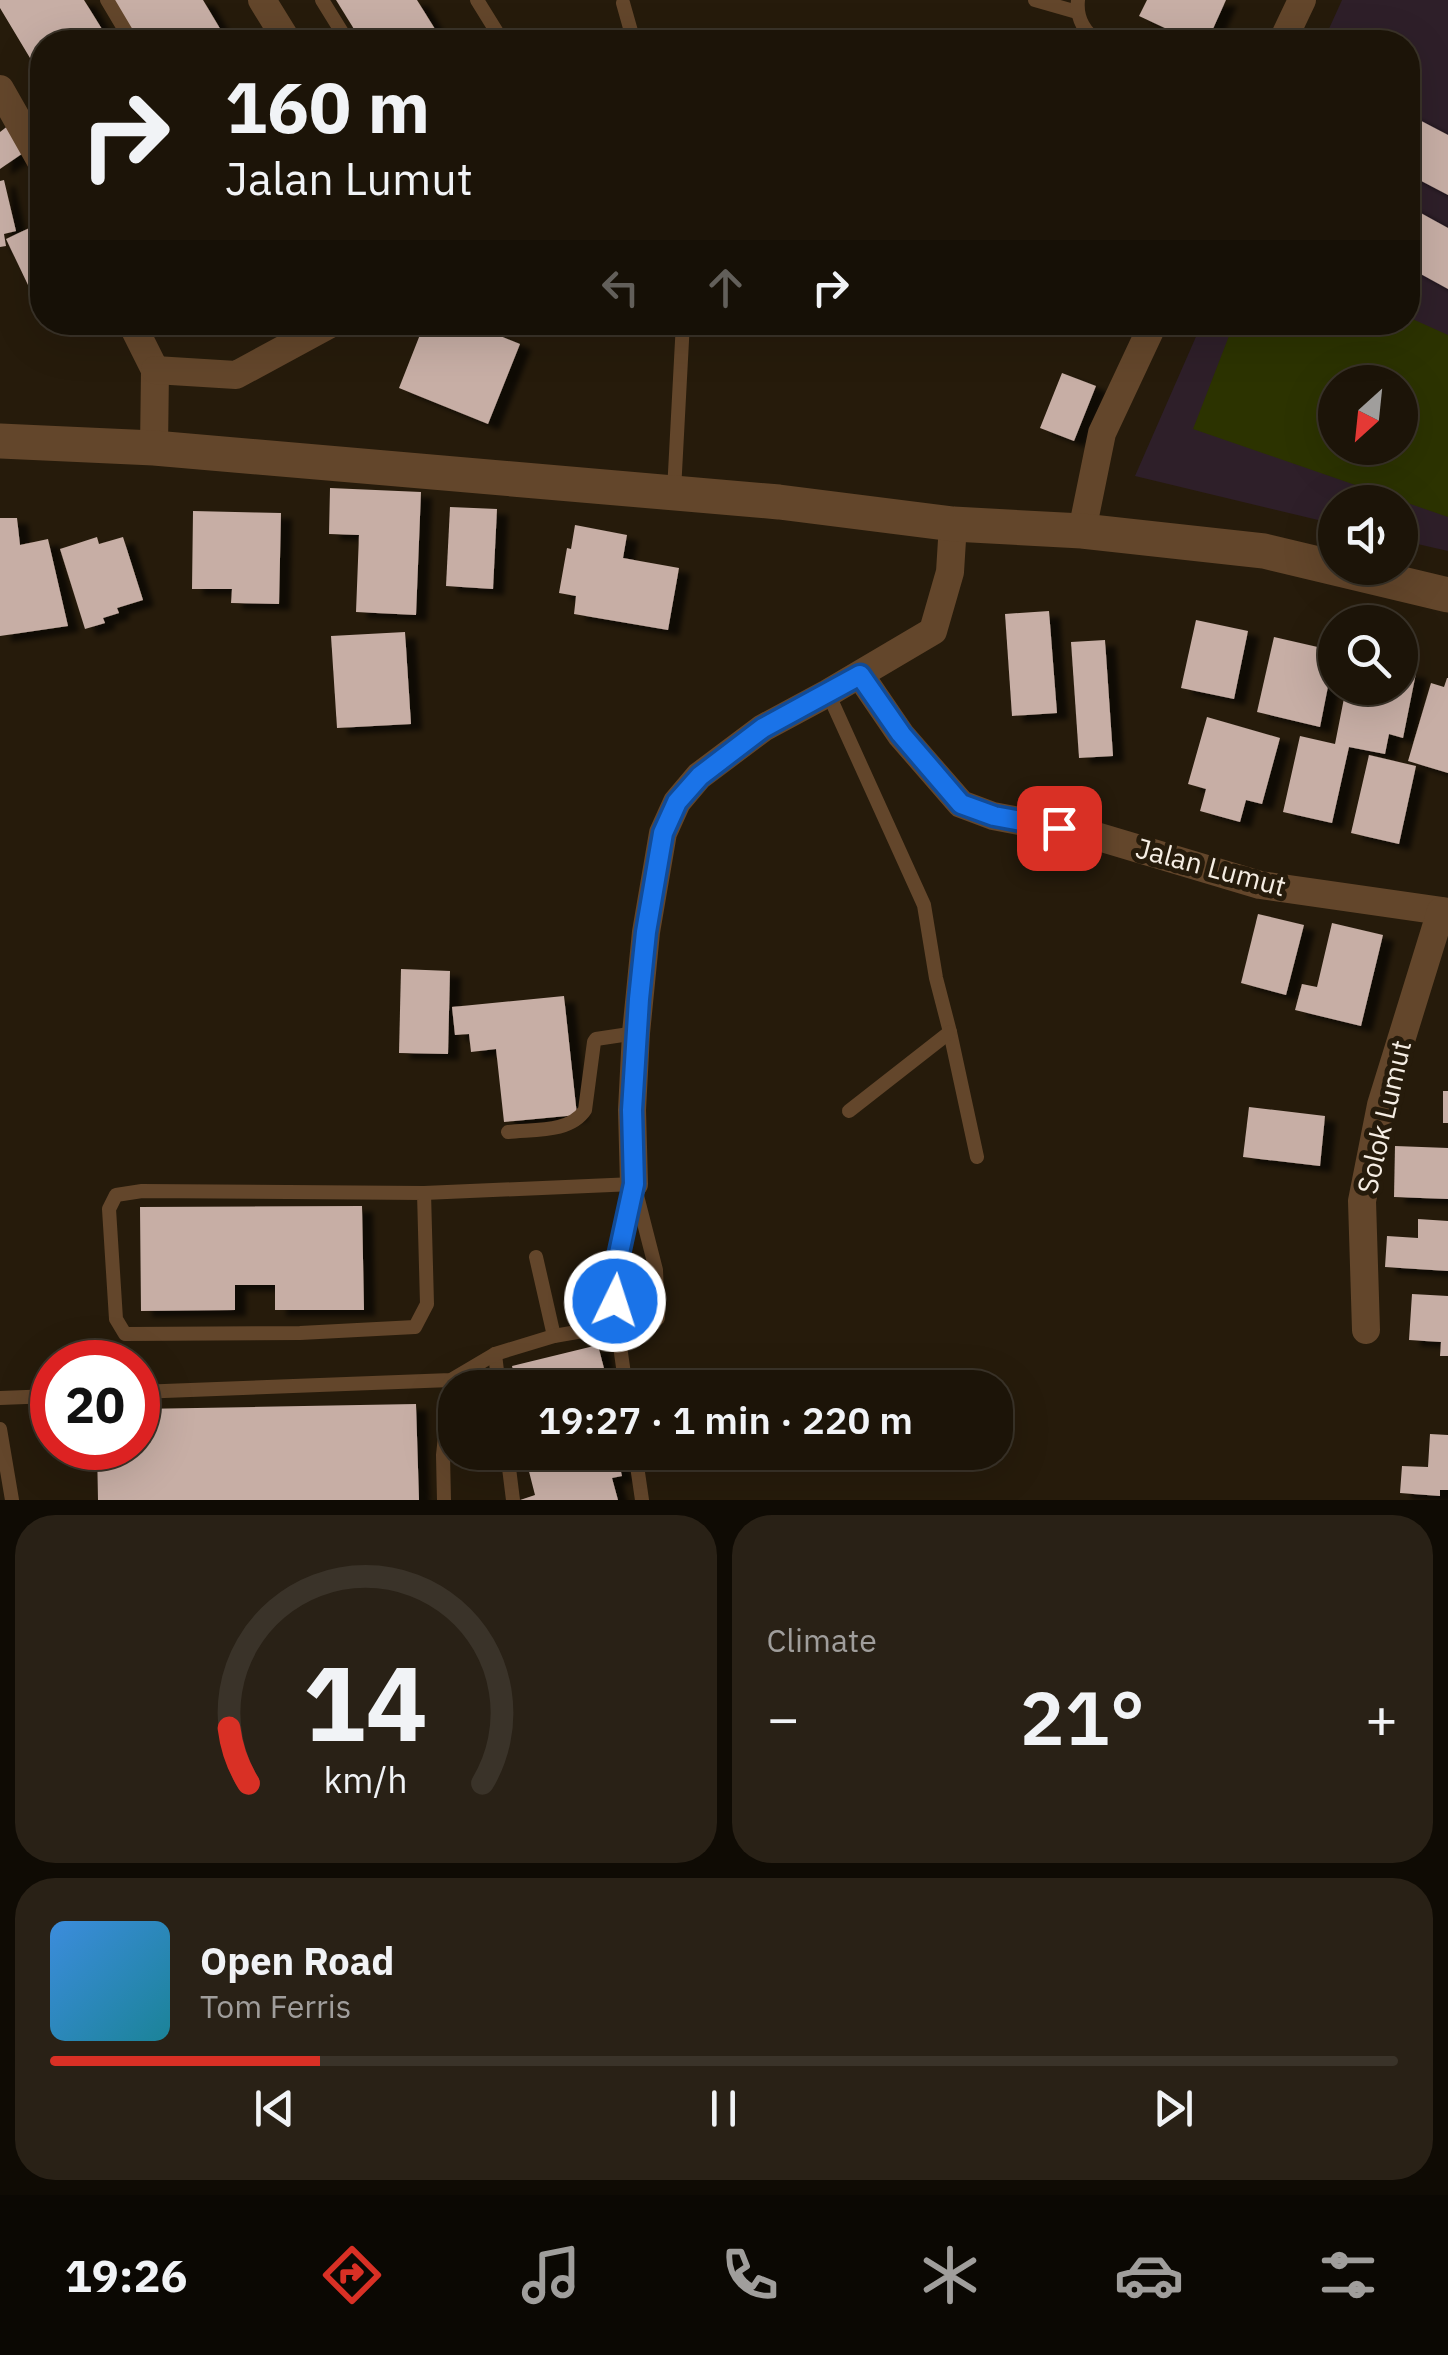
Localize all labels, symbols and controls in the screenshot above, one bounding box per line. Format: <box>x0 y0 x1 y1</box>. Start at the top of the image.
text: 160 m <box>225 61 430 152</box>
icon: right <box>60 70 190 200</box>
text: Jalan Lumut <box>225 149 473 207</box>
icon: left <box>593 260 648 315</box>
icon: ahead <box>698 260 753 315</box>
icon: right <box>803 260 858 315</box>
north arrow <box>1318 365 1418 465</box>
map controls <box>1318 365 1418 705</box>
button: sound <box>1318 485 1418 585</box>
button: search <box>1318 605 1418 705</box>
pin <box>1017 786 1102 871</box>
icon: arrive <box>1032 801 1087 856</box>
street label: Jalan Lumut <box>1132 829 1290 904</box>
street label: Solok Lumut <box>1348 1037 1419 1197</box>
position arrow <box>563 1249 667 1353</box>
speed limit sign: 20 <box>30 1340 160 1470</box>
text: 19:27 · 1 min · 220 m <box>538 1395 913 1444</box>
text: Climate <box>767 1619 877 1661</box>
text: 14 <box>303 1634 428 1770</box>
text: 21° <box>1020 1668 1145 1766</box>
text: − <box>767 1682 800 1753</box>
text: + <box>1365 1682 1398 1753</box>
text: km/h <box>324 1756 408 1803</box>
text: Open Road <box>200 1936 394 1985</box>
text: Tom Ferris <box>200 1985 351 2027</box>
icon: previous <box>247 2081 302 2136</box>
icon: pause <box>696 2081 751 2136</box>
icon: next <box>1146 2081 1201 2136</box>
icon: directions <box>317 2240 387 2310</box>
icon: music <box>516 2240 586 2310</box>
icon: phone <box>715 2240 785 2310</box>
icon: climate <box>915 2240 985 2310</box>
icon: car <box>1114 2240 1184 2310</box>
icon: filters <box>1313 2240 1383 2310</box>
text: 19:26 <box>65 2246 188 2304</box>

